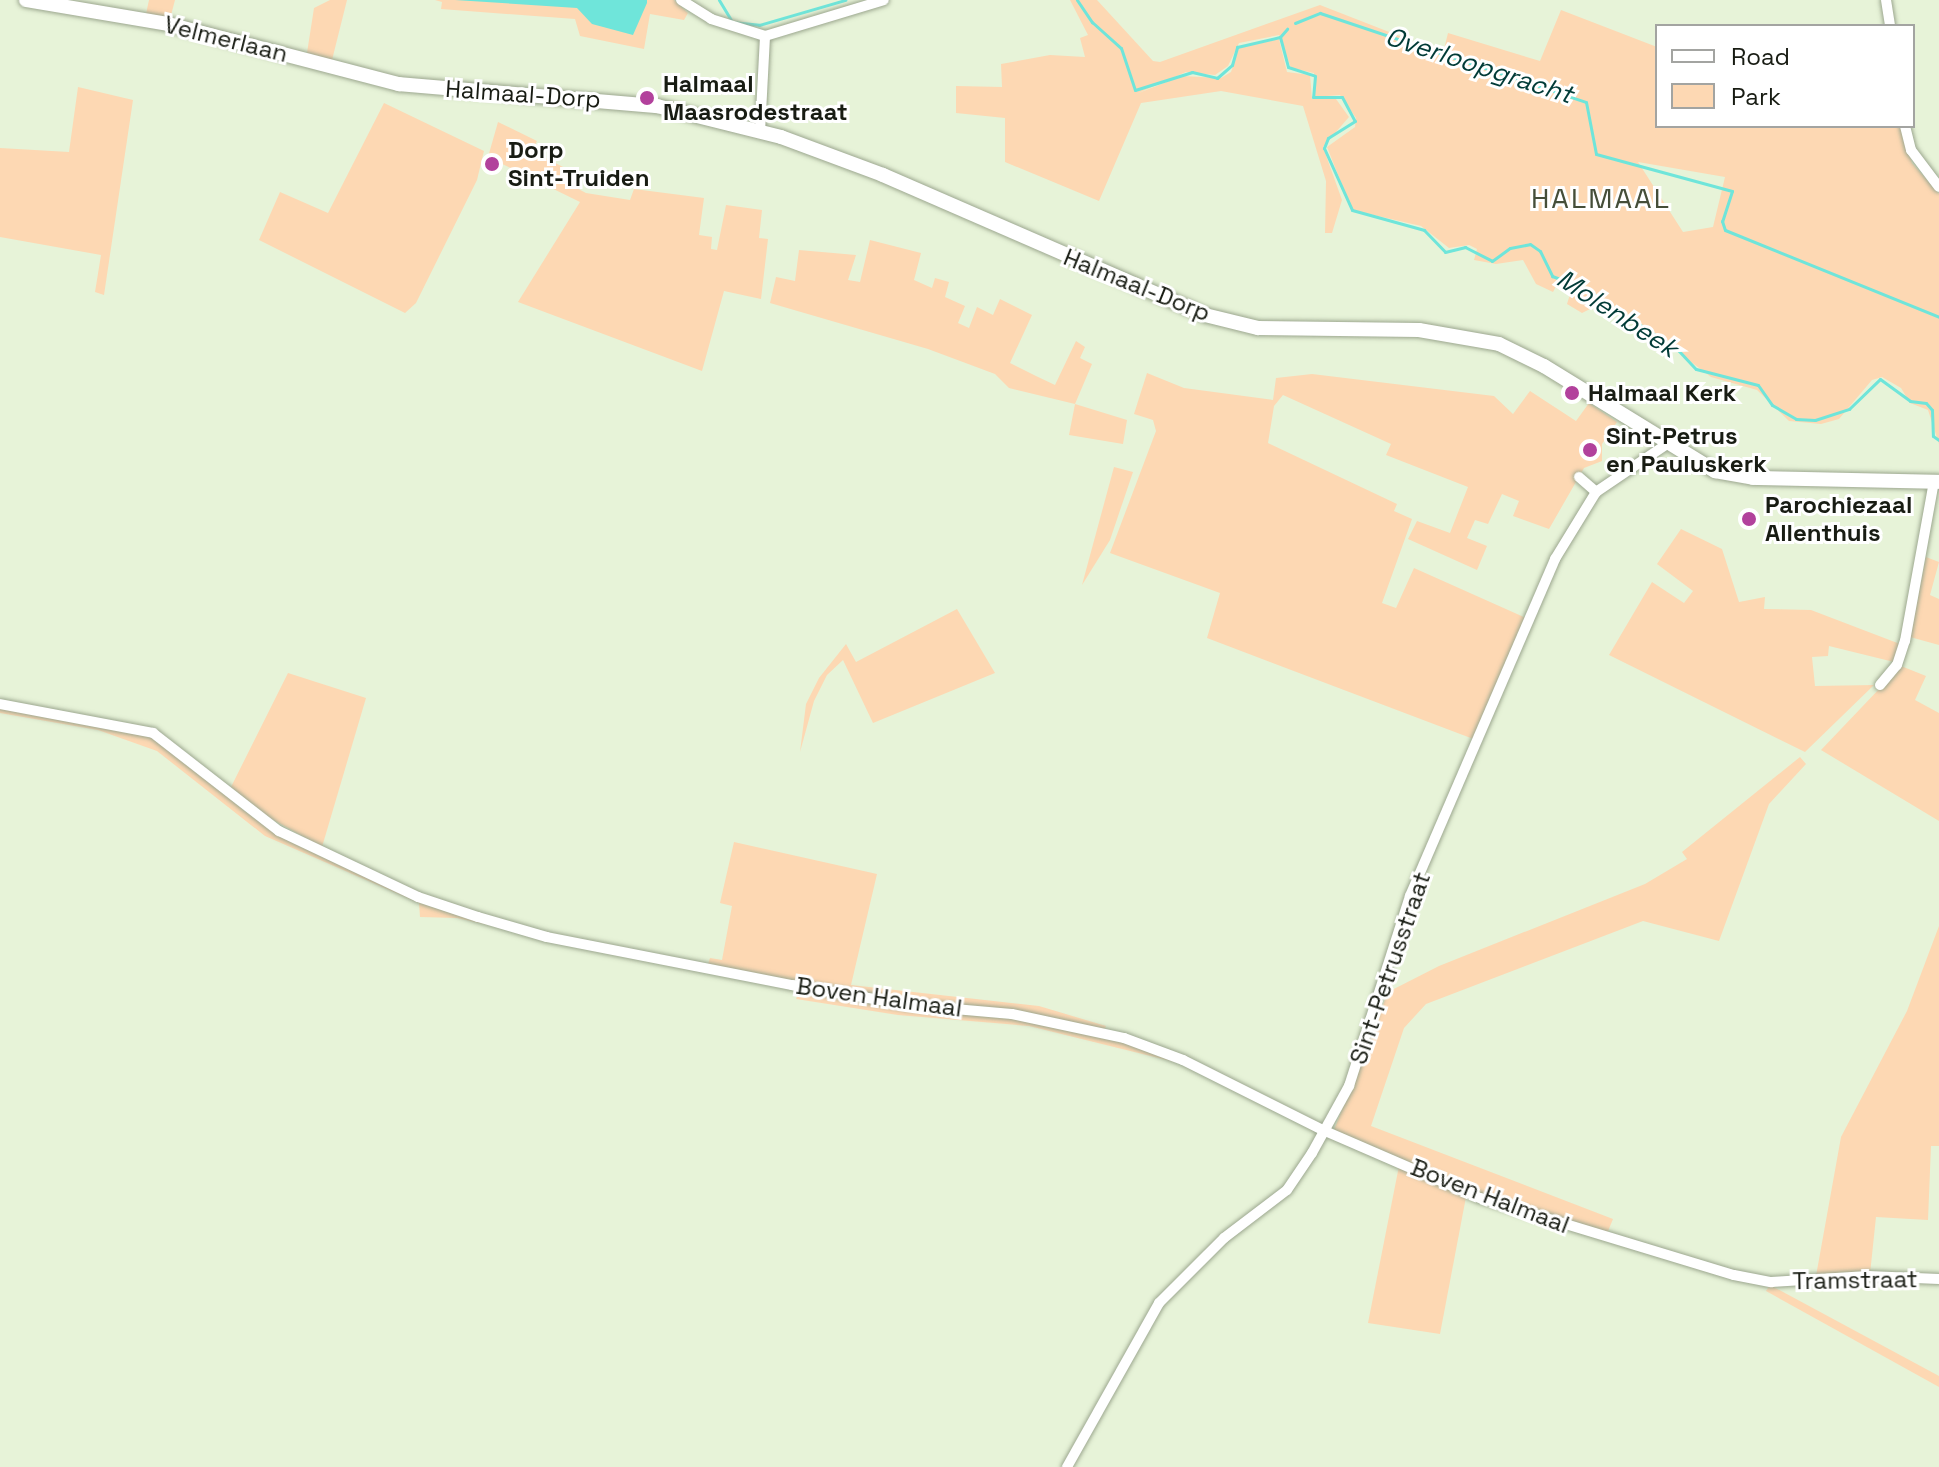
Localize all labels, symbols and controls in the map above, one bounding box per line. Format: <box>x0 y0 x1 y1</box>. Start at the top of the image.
street label: Velmerlaan <box>161 10 291 68</box>
water label: Overloopgracht <box>1381 21 1577 111</box>
legend <box>1655 24 1915 128</box>
text: Road <box>1731 41 1790 72</box>
place label: Halmaal Maasrodestraat <box>663 70 848 126</box>
street label: Halmaal-Dorp <box>444 74 602 114</box>
text: Park <box>1731 81 1781 112</box>
marker: Halmaal Maasrodestraat <box>638 89 656 107</box>
place label: Dorp Sint-Truiden <box>508 136 649 192</box>
marker: Dorp Sint-Truiden <box>483 155 501 173</box>
district label: HALMAAL <box>1531 181 1671 215</box>
street label: Halmaal-Dorp <box>1059 242 1215 328</box>
water label: Molenbeek <box>1551 263 1683 365</box>
place label: Halmaal Kerk <box>1588 379 1736 407</box>
marker: Halmaal Kerk <box>1563 384 1581 402</box>
place label: Sint-Petrus en Pauluskerk <box>1606 422 1767 478</box>
marker: Sint-Petrus en Pauluskerk <box>1581 441 1599 459</box>
place label: Parochiezaal Allenthuis <box>1765 491 1912 547</box>
marker: Parochiezaal Allenthuis <box>1740 510 1758 528</box>
street label: Sint-Petrusstraat <box>1344 868 1436 1068</box>
street label: Boven Halmaal <box>794 971 964 1023</box>
street label: Boven Halmaal <box>1407 1153 1573 1239</box>
street label: Tramstraat <box>1792 1265 1918 1295</box>

